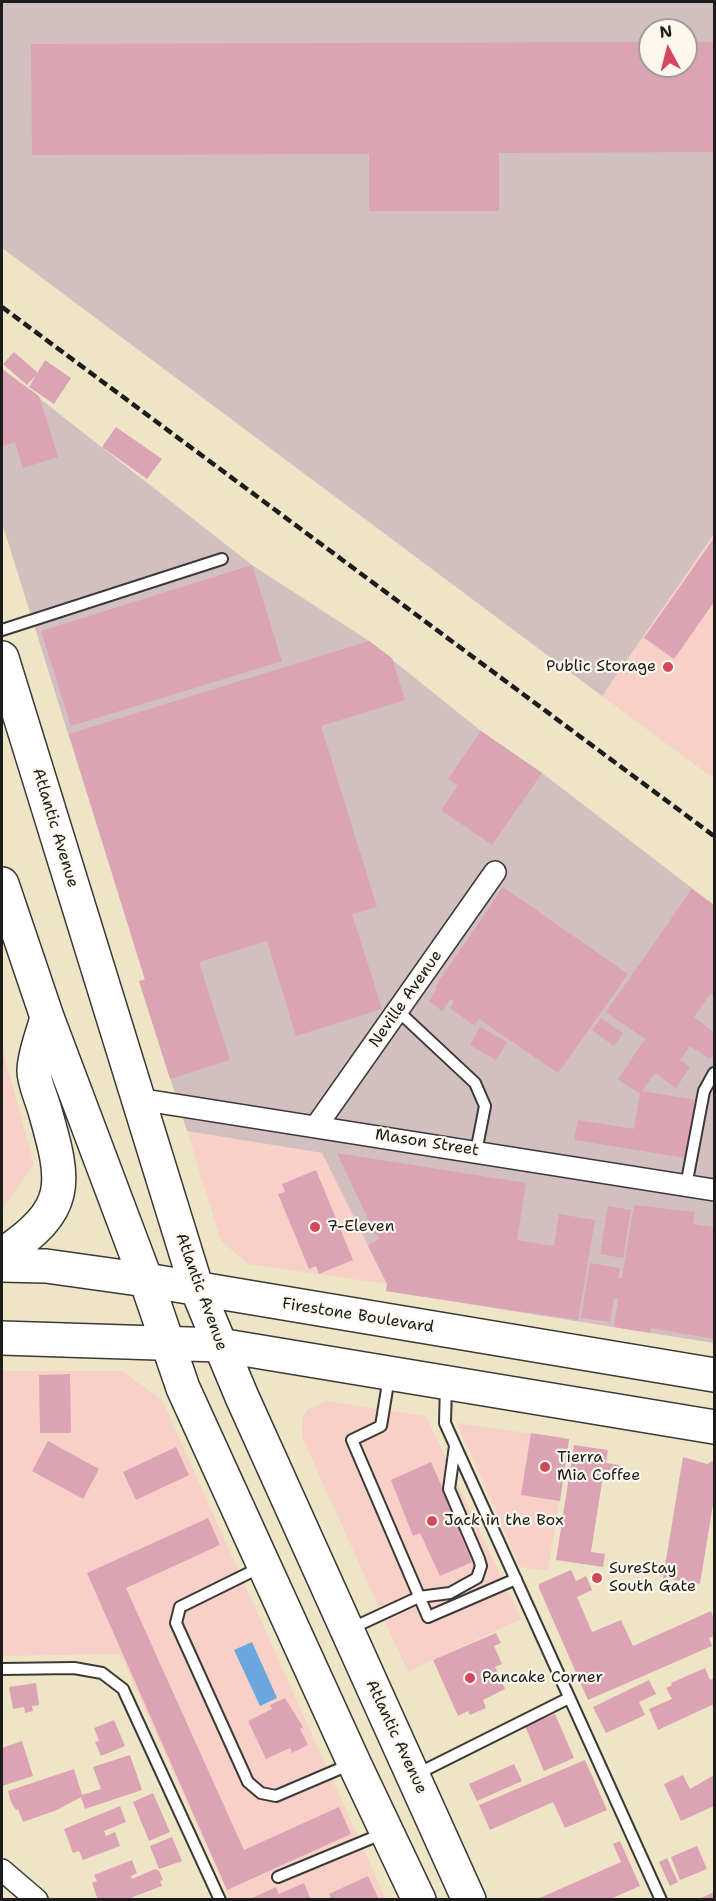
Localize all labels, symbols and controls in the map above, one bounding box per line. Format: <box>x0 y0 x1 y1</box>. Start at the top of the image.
north arrow <box>638 18 698 78</box>
text: N <box>658 20 674 43</box>
place label: Public Storage <box>546 657 656 677</box>
marker: Public Storage <box>661 660 675 674</box>
street label: Atlantic Avenue <box>28 766 82 890</box>
street label: Neville Avenue <box>365 947 447 1051</box>
street label: Mason Street <box>374 1125 480 1161</box>
place label: 7-Eleven <box>327 1217 394 1237</box>
marker: 7-Eleven <box>308 1220 322 1234</box>
street label: Atlantic Avenue <box>171 1231 231 1353</box>
street label: Firestone Boulevard <box>281 1295 435 1337</box>
place label: Tierra Mia Coffee <box>557 1448 640 1486</box>
marker: Tierra Mia Coffee <box>538 1460 552 1474</box>
place label: Jack in the Box <box>444 1511 564 1531</box>
marker: Jack in the Box <box>425 1514 439 1528</box>
place label: SureStay South Gate <box>609 1559 696 1597</box>
marker: SureStay South Gate <box>590 1571 604 1585</box>
place label: Pancake Corner <box>482 1668 603 1688</box>
marker: Pancake Corner <box>463 1671 477 1685</box>
street label: Atlantic Avenue <box>361 1677 431 1797</box>

